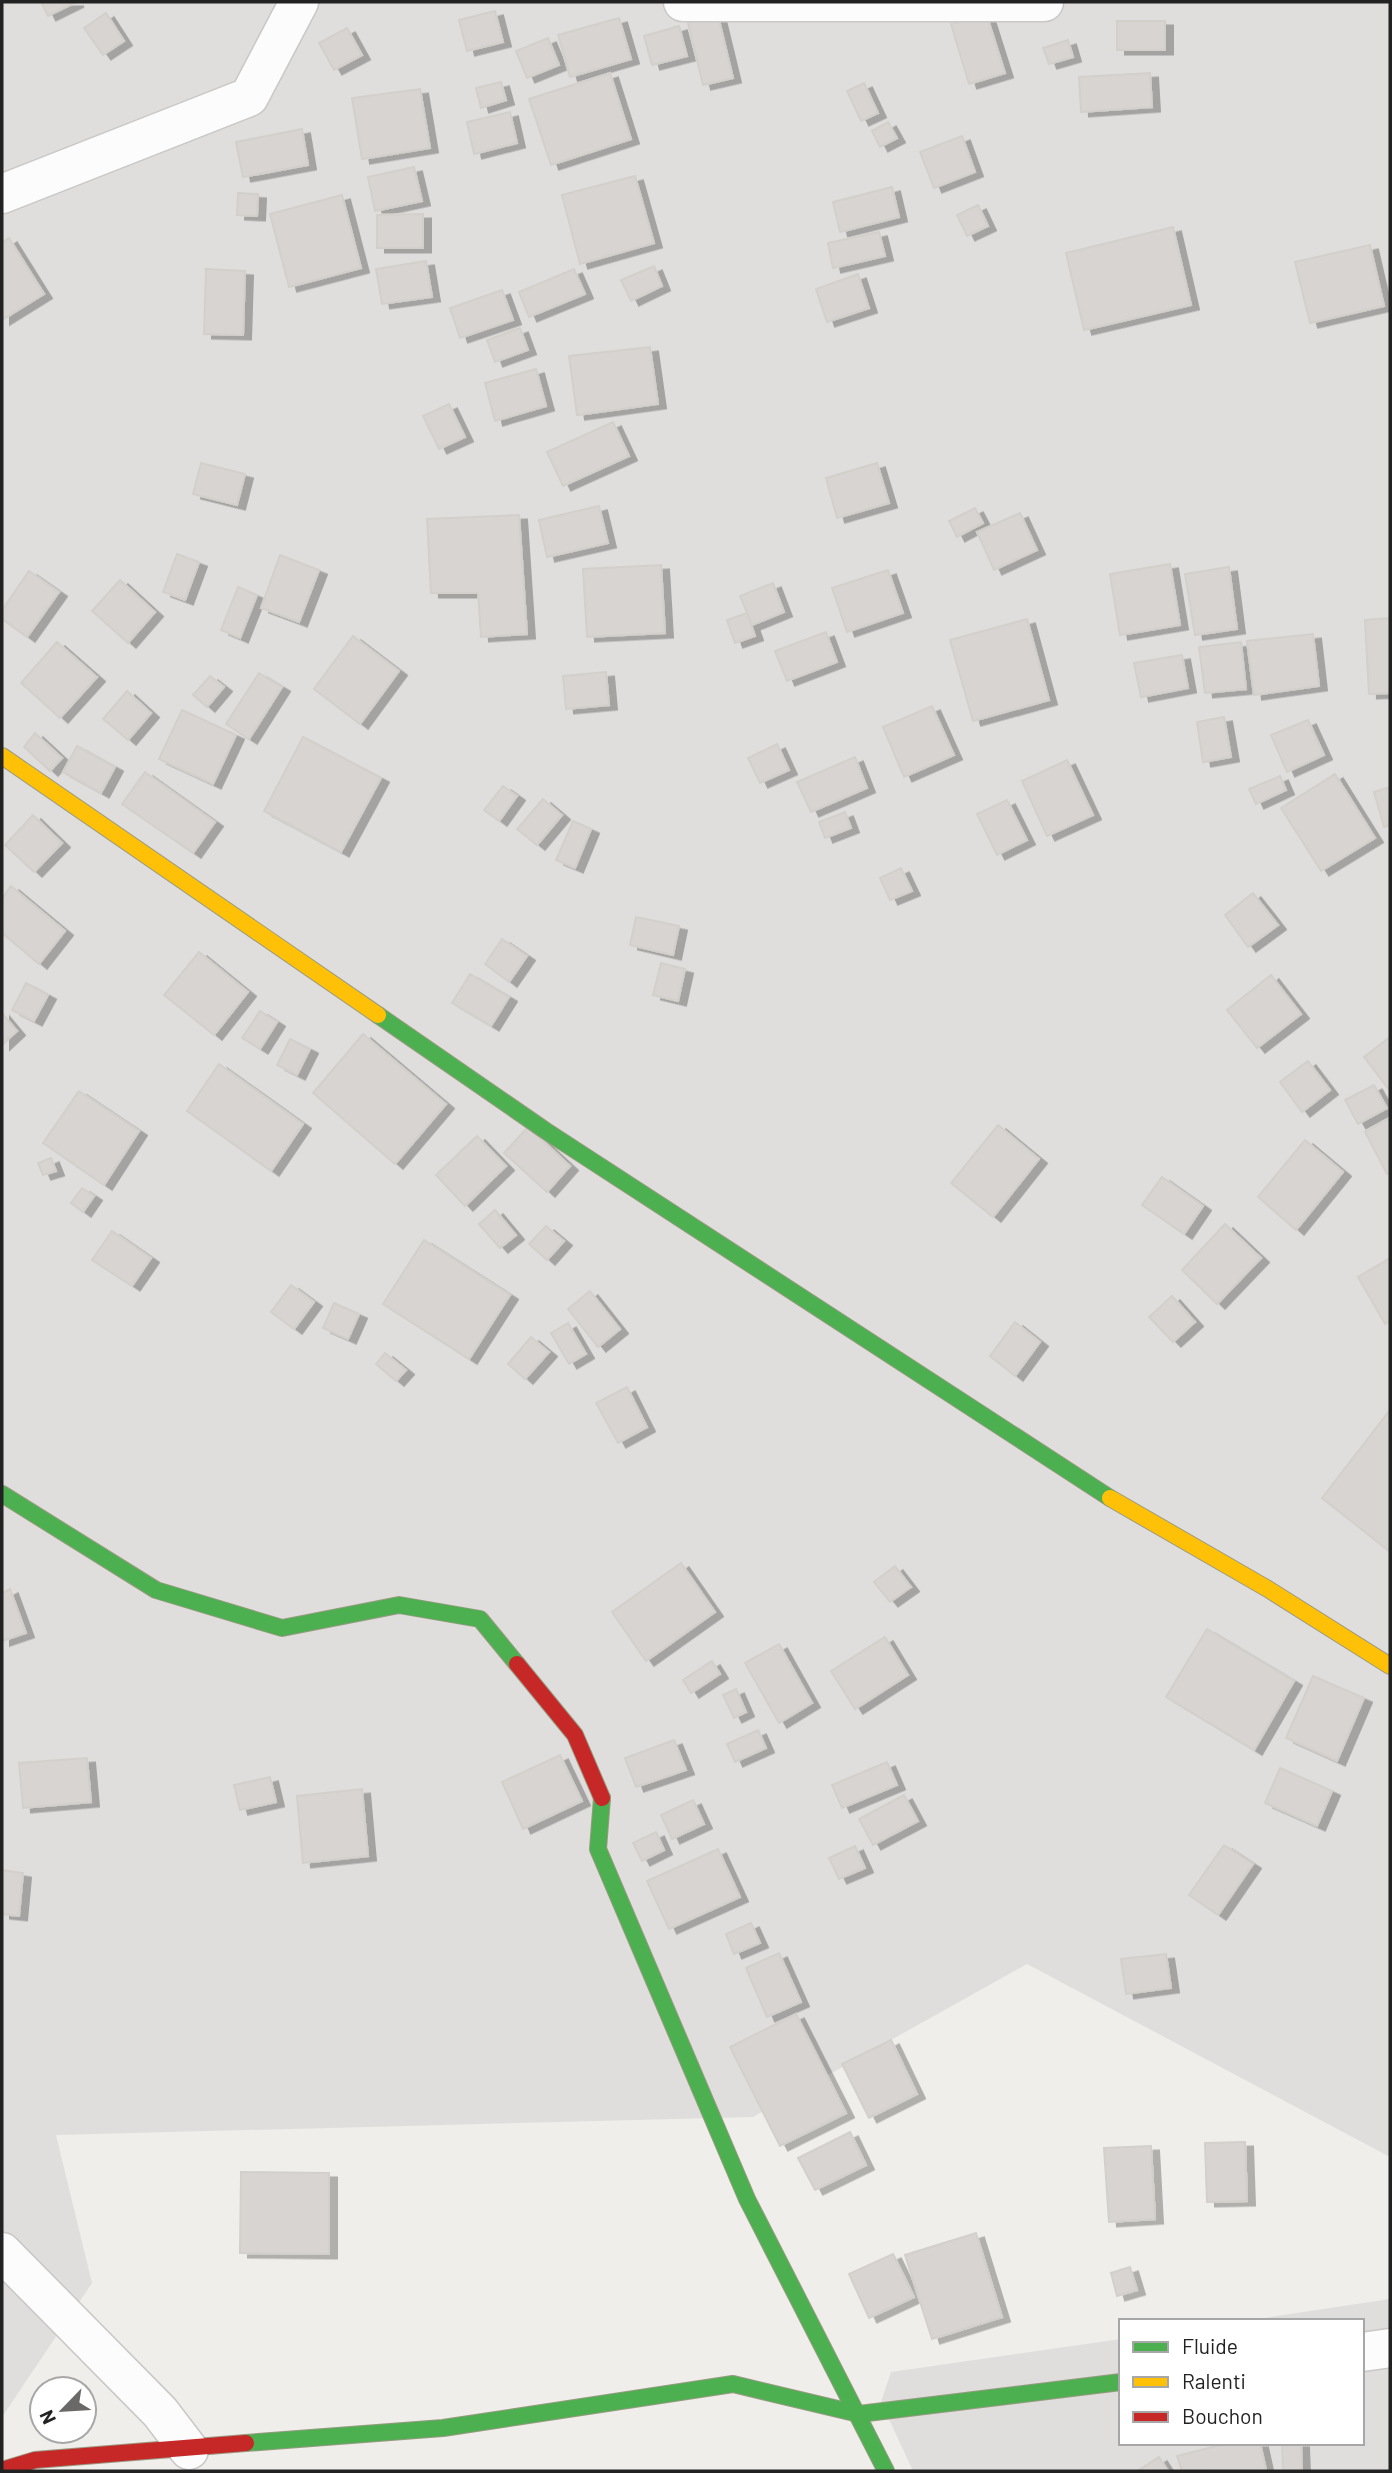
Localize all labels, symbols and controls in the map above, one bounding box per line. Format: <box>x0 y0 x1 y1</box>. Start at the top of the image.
legend <box>1119 2319 1364 2445</box>
text: Fluide <box>1182 2333 1238 2358</box>
text: Ralenti <box>1182 2368 1246 2393</box>
north arrow <box>28 2375 98 2445</box>
text: Bouchon <box>1182 2403 1263 2428</box>
text: N <box>34 2407 60 2428</box>

